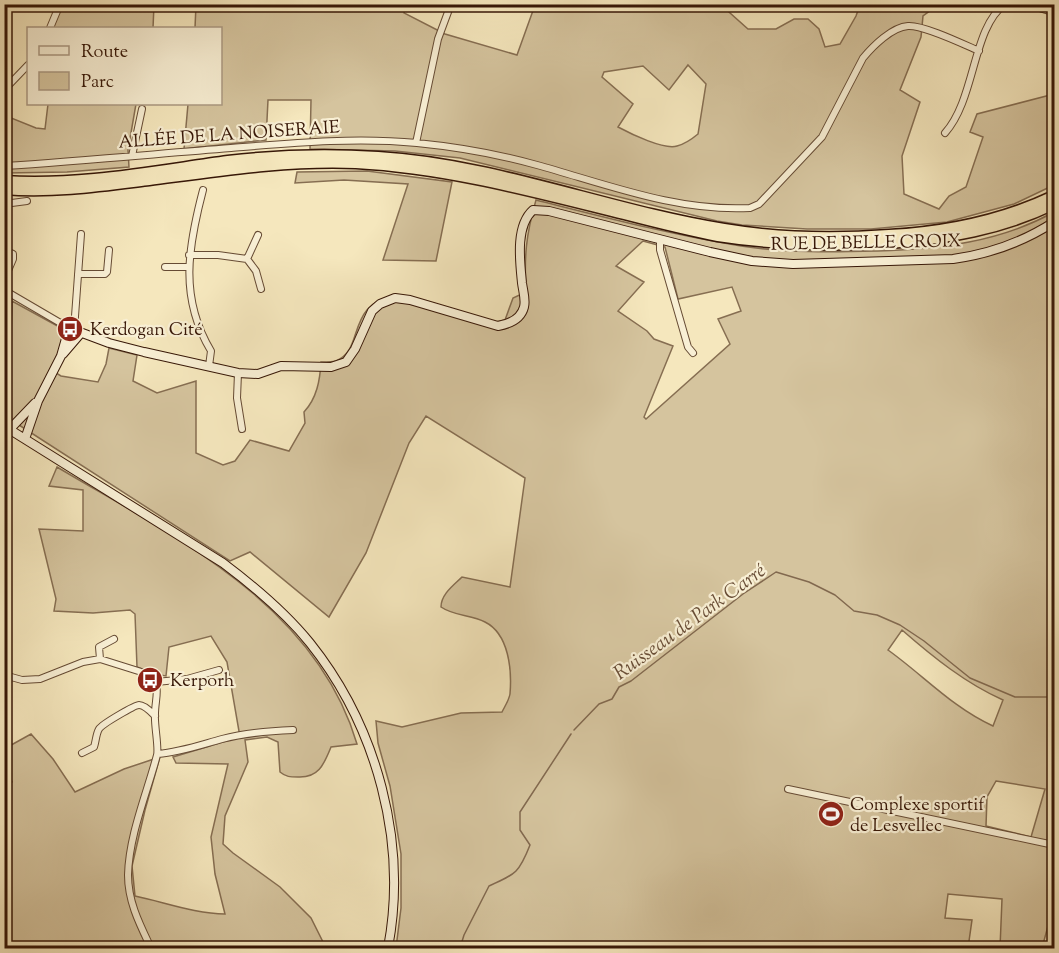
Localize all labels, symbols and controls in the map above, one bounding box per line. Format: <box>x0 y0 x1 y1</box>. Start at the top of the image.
legend <box>27 27 222 105</box>
text: Route <box>81 40 128 66</box>
text: Parc <box>81 70 114 96</box>
street label: ALLÉE DE LA NOISERAIE <box>118 115 341 157</box>
street label: RUE DE BELLE CROIX <box>771 229 962 259</box>
bus stop icon: Kerdogan Cité <box>55 314 85 344</box>
place label: Kerdogan Cité <box>90 318 203 344</box>
water label: Ruisseau de Park Carré <box>608 558 773 688</box>
bus stop icon: Kerporh <box>135 665 165 695</box>
place label: Kerporh <box>170 669 235 695</box>
place label: Complexe sportif de Lesvellec <box>850 793 985 840</box>
sports icon: Complexe sportif de Lesvellec <box>816 799 846 829</box>

